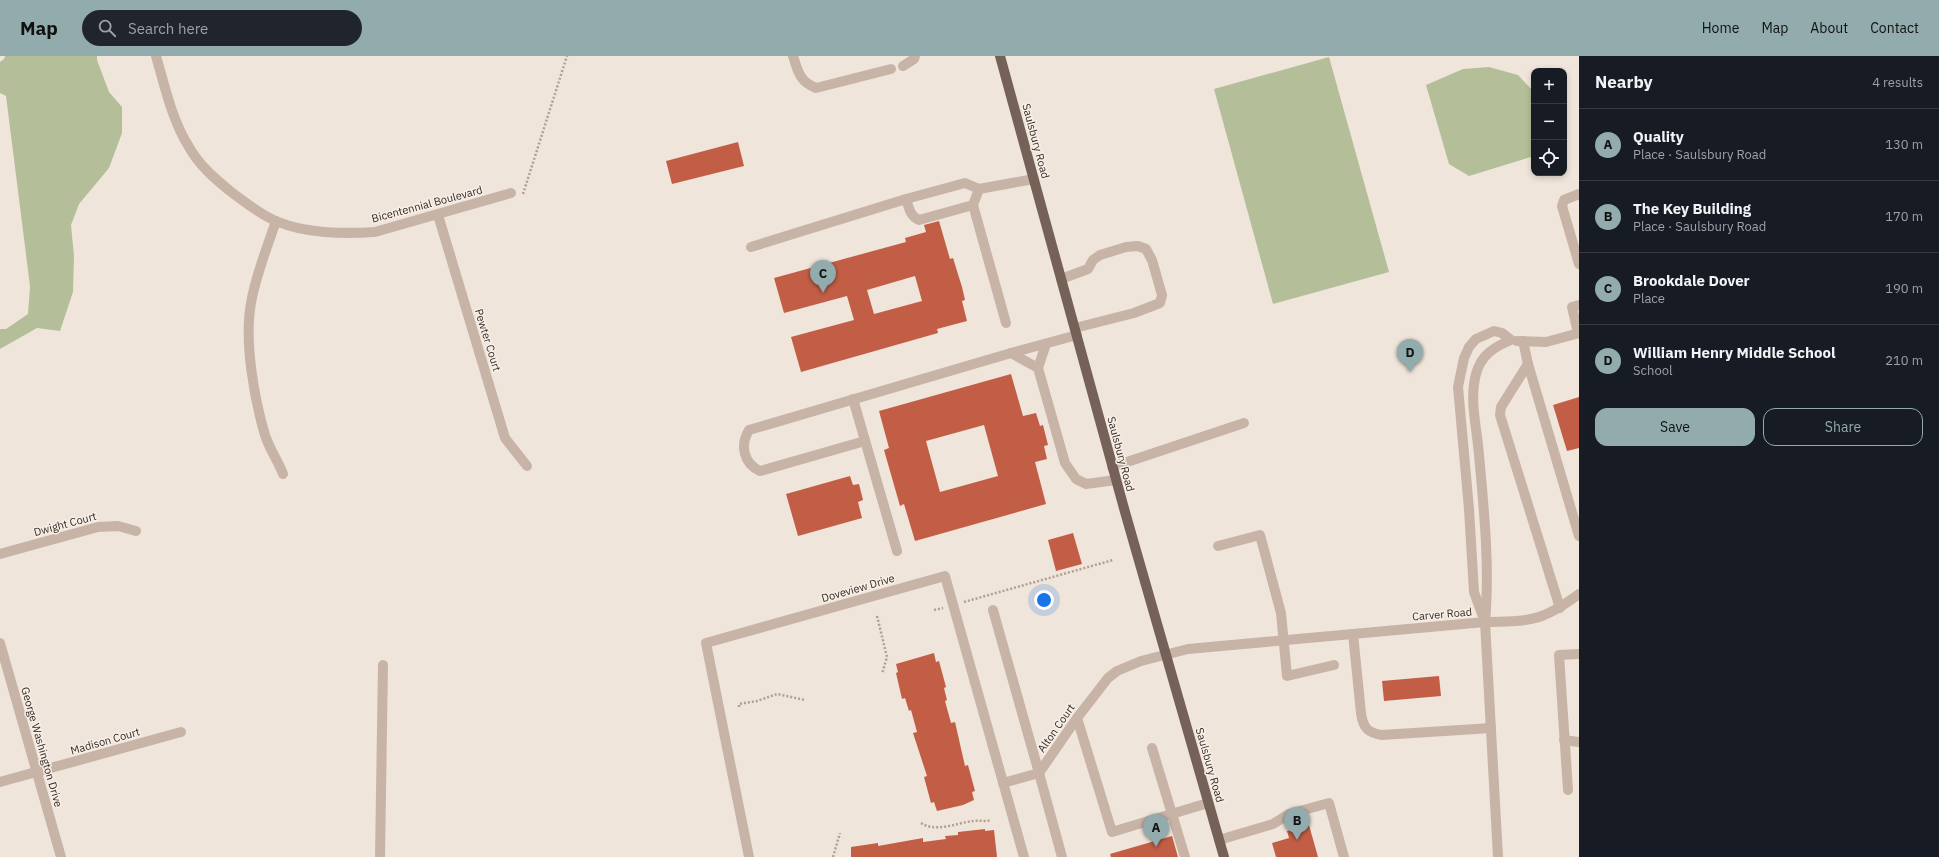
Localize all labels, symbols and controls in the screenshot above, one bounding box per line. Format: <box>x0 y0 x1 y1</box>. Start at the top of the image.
search box <box>82 10 362 46</box>
text: Map <box>20 16 58 40</box>
icon: search <box>96 17 118 39</box>
text: Search here <box>128 19 208 38</box>
text: Home <box>1702 19 1739 37</box>
text: Map <box>1761 19 1788 37</box>
text: About <box>1810 19 1848 37</box>
text: Contact <box>1870 19 1919 37</box>
map controls <box>1531 68 1567 176</box>
button: + <box>1531 68 1567 104</box>
text: Nearby <box>1595 71 1653 93</box>
text: 4 results <box>1872 74 1923 91</box>
street label: Saulsbury Road <box>1019 102 1053 180</box>
button: − <box>1531 104 1567 140</box>
text: Quality <box>1633 127 1684 146</box>
text: A <box>1604 136 1612 153</box>
text: 130 m <box>1885 136 1923 153</box>
button: locate <box>1531 140 1567 176</box>
text: Place · Saulsbury Road <box>1633 146 1766 163</box>
street label: Bicentennial Boulevard <box>370 182 484 226</box>
text: The Key Building <box>1633 199 1751 218</box>
text: B <box>1604 208 1612 225</box>
text: 170 m <box>1885 208 1923 225</box>
text: Place · Saulsbury Road <box>1633 218 1766 235</box>
pin: C <box>810 260 836 293</box>
text: Brookdale Dover <box>1633 271 1750 290</box>
text: C <box>1604 280 1612 297</box>
text: 190 m <box>1885 280 1923 297</box>
text: Place <box>1633 290 1665 307</box>
street label: Pewter Court <box>472 307 504 373</box>
pin: D <box>1397 339 1423 372</box>
text: William Henry Middle School <box>1633 343 1835 362</box>
text: D <box>1603 352 1613 369</box>
text: 210 m <box>1885 352 1923 369</box>
text: School <box>1633 362 1673 379</box>
button: Save <box>1595 408 1755 446</box>
button: Share <box>1763 408 1923 446</box>
street label: Saulsbury Road <box>1104 415 1138 493</box>
street label: Dwight Court <box>32 509 98 539</box>
street label: Doveview Drive <box>820 571 896 605</box>
your location <box>1034 590 1054 610</box>
street label: Carver Road <box>1411 604 1473 624</box>
street label: George Washington Drive <box>18 685 66 809</box>
street label: Alton Court <box>1034 701 1078 755</box>
street label: Madison Court <box>69 724 141 758</box>
street label: Saulsbury Road <box>1193 726 1227 804</box>
pin: B <box>1284 807 1310 840</box>
pin: A <box>1143 814 1169 847</box>

